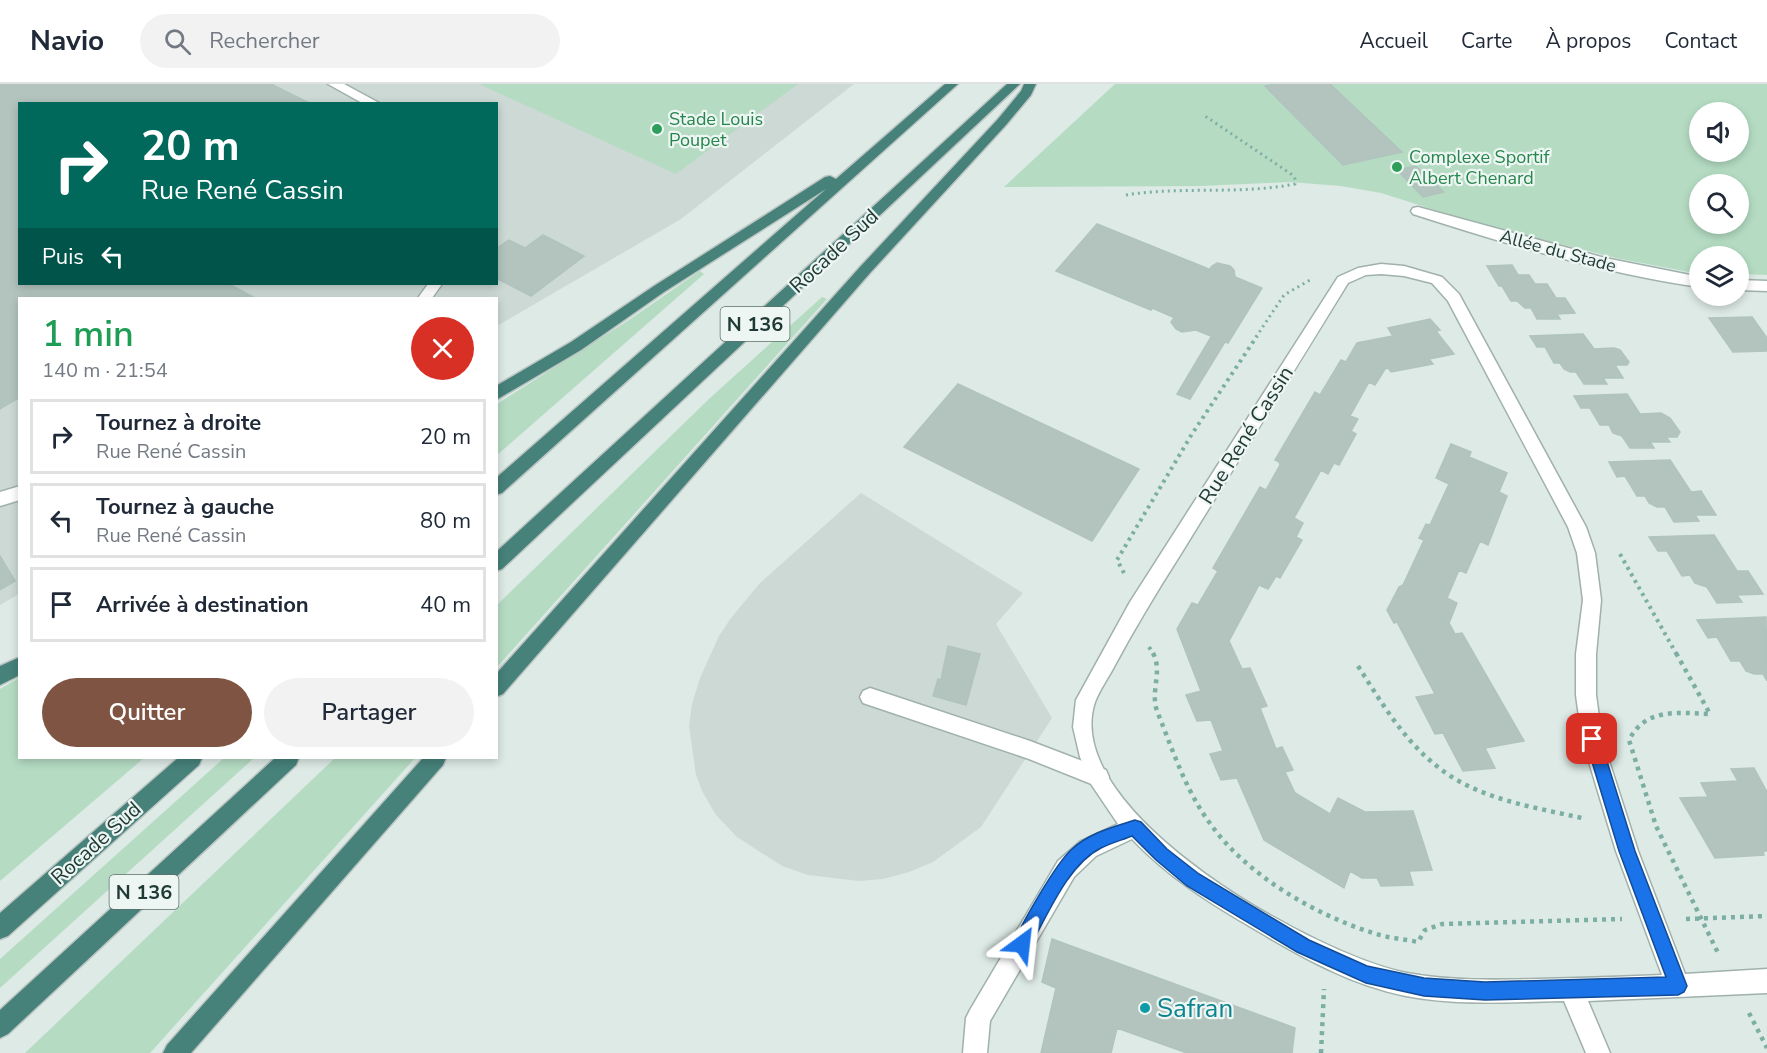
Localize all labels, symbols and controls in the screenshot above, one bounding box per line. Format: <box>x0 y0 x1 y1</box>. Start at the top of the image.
search box <box>140 14 560 68</box>
text: Navio <box>30 22 104 60</box>
icon: search <box>161 25 194 58</box>
text: Rechercher <box>209 26 320 56</box>
text: Accueil <box>1359 27 1428 55</box>
text: Carte <box>1461 27 1512 55</box>
text: À propos <box>1545 27 1631 55</box>
text: Contact <box>1664 27 1737 55</box>
map controls <box>1689 102 1749 306</box>
button: sound <box>1689 102 1749 162</box>
place label: Stade Louis Poupet <box>669 107 763 152</box>
text: 20 m <box>141 118 240 175</box>
marker: Stade Louis Poupet <box>650 122 664 136</box>
icon: right <box>42 126 120 204</box>
place label: Complexe Sportif Albert Chenard <box>1409 145 1551 190</box>
marker: Complexe Sportif Albert Chenard <box>1390 160 1404 174</box>
text: Rue René Cassin <box>141 172 344 209</box>
button: search <box>1689 174 1749 234</box>
street label: Rocade Sud <box>783 203 885 299</box>
street label: Allée du Stade <box>1497 224 1619 278</box>
icon: left <box>96 240 129 273</box>
text: Puis <box>42 242 84 272</box>
button: layers <box>1689 246 1749 306</box>
road number: N 136 <box>720 307 789 341</box>
text: 1 min <box>42 310 134 359</box>
button: close <box>411 317 474 380</box>
text: 140 m · 21:54 <box>42 357 168 384</box>
street label: Rue René Cassin <box>1192 361 1300 509</box>
text: Tournez à droite <box>96 408 261 438</box>
icon: right <box>45 420 78 453</box>
text: 20 m <box>420 422 471 452</box>
text: Rue René Cassin <box>96 438 246 465</box>
text: Tournez à gauche <box>96 492 274 522</box>
icon: left <box>45 504 78 537</box>
text: 80 m <box>420 506 471 536</box>
text: Rue René Cassin <box>96 522 246 549</box>
icon: arrive <box>45 588 78 621</box>
text: Arrivée à destination <box>96 590 309 620</box>
text: 40 m <box>420 590 471 620</box>
button: Quitter <box>42 678 252 747</box>
button: Partager <box>264 678 474 747</box>
pin <box>1566 713 1617 764</box>
icon: arrive <box>1575 722 1608 755</box>
street label: Rocade Sud <box>45 795 147 891</box>
road number: N 136 <box>110 875 178 909</box>
position arrow <box>990 912 1054 976</box>
place label: Safran <box>1157 991 1233 1026</box>
marker: Safran <box>1138 1001 1152 1015</box>

